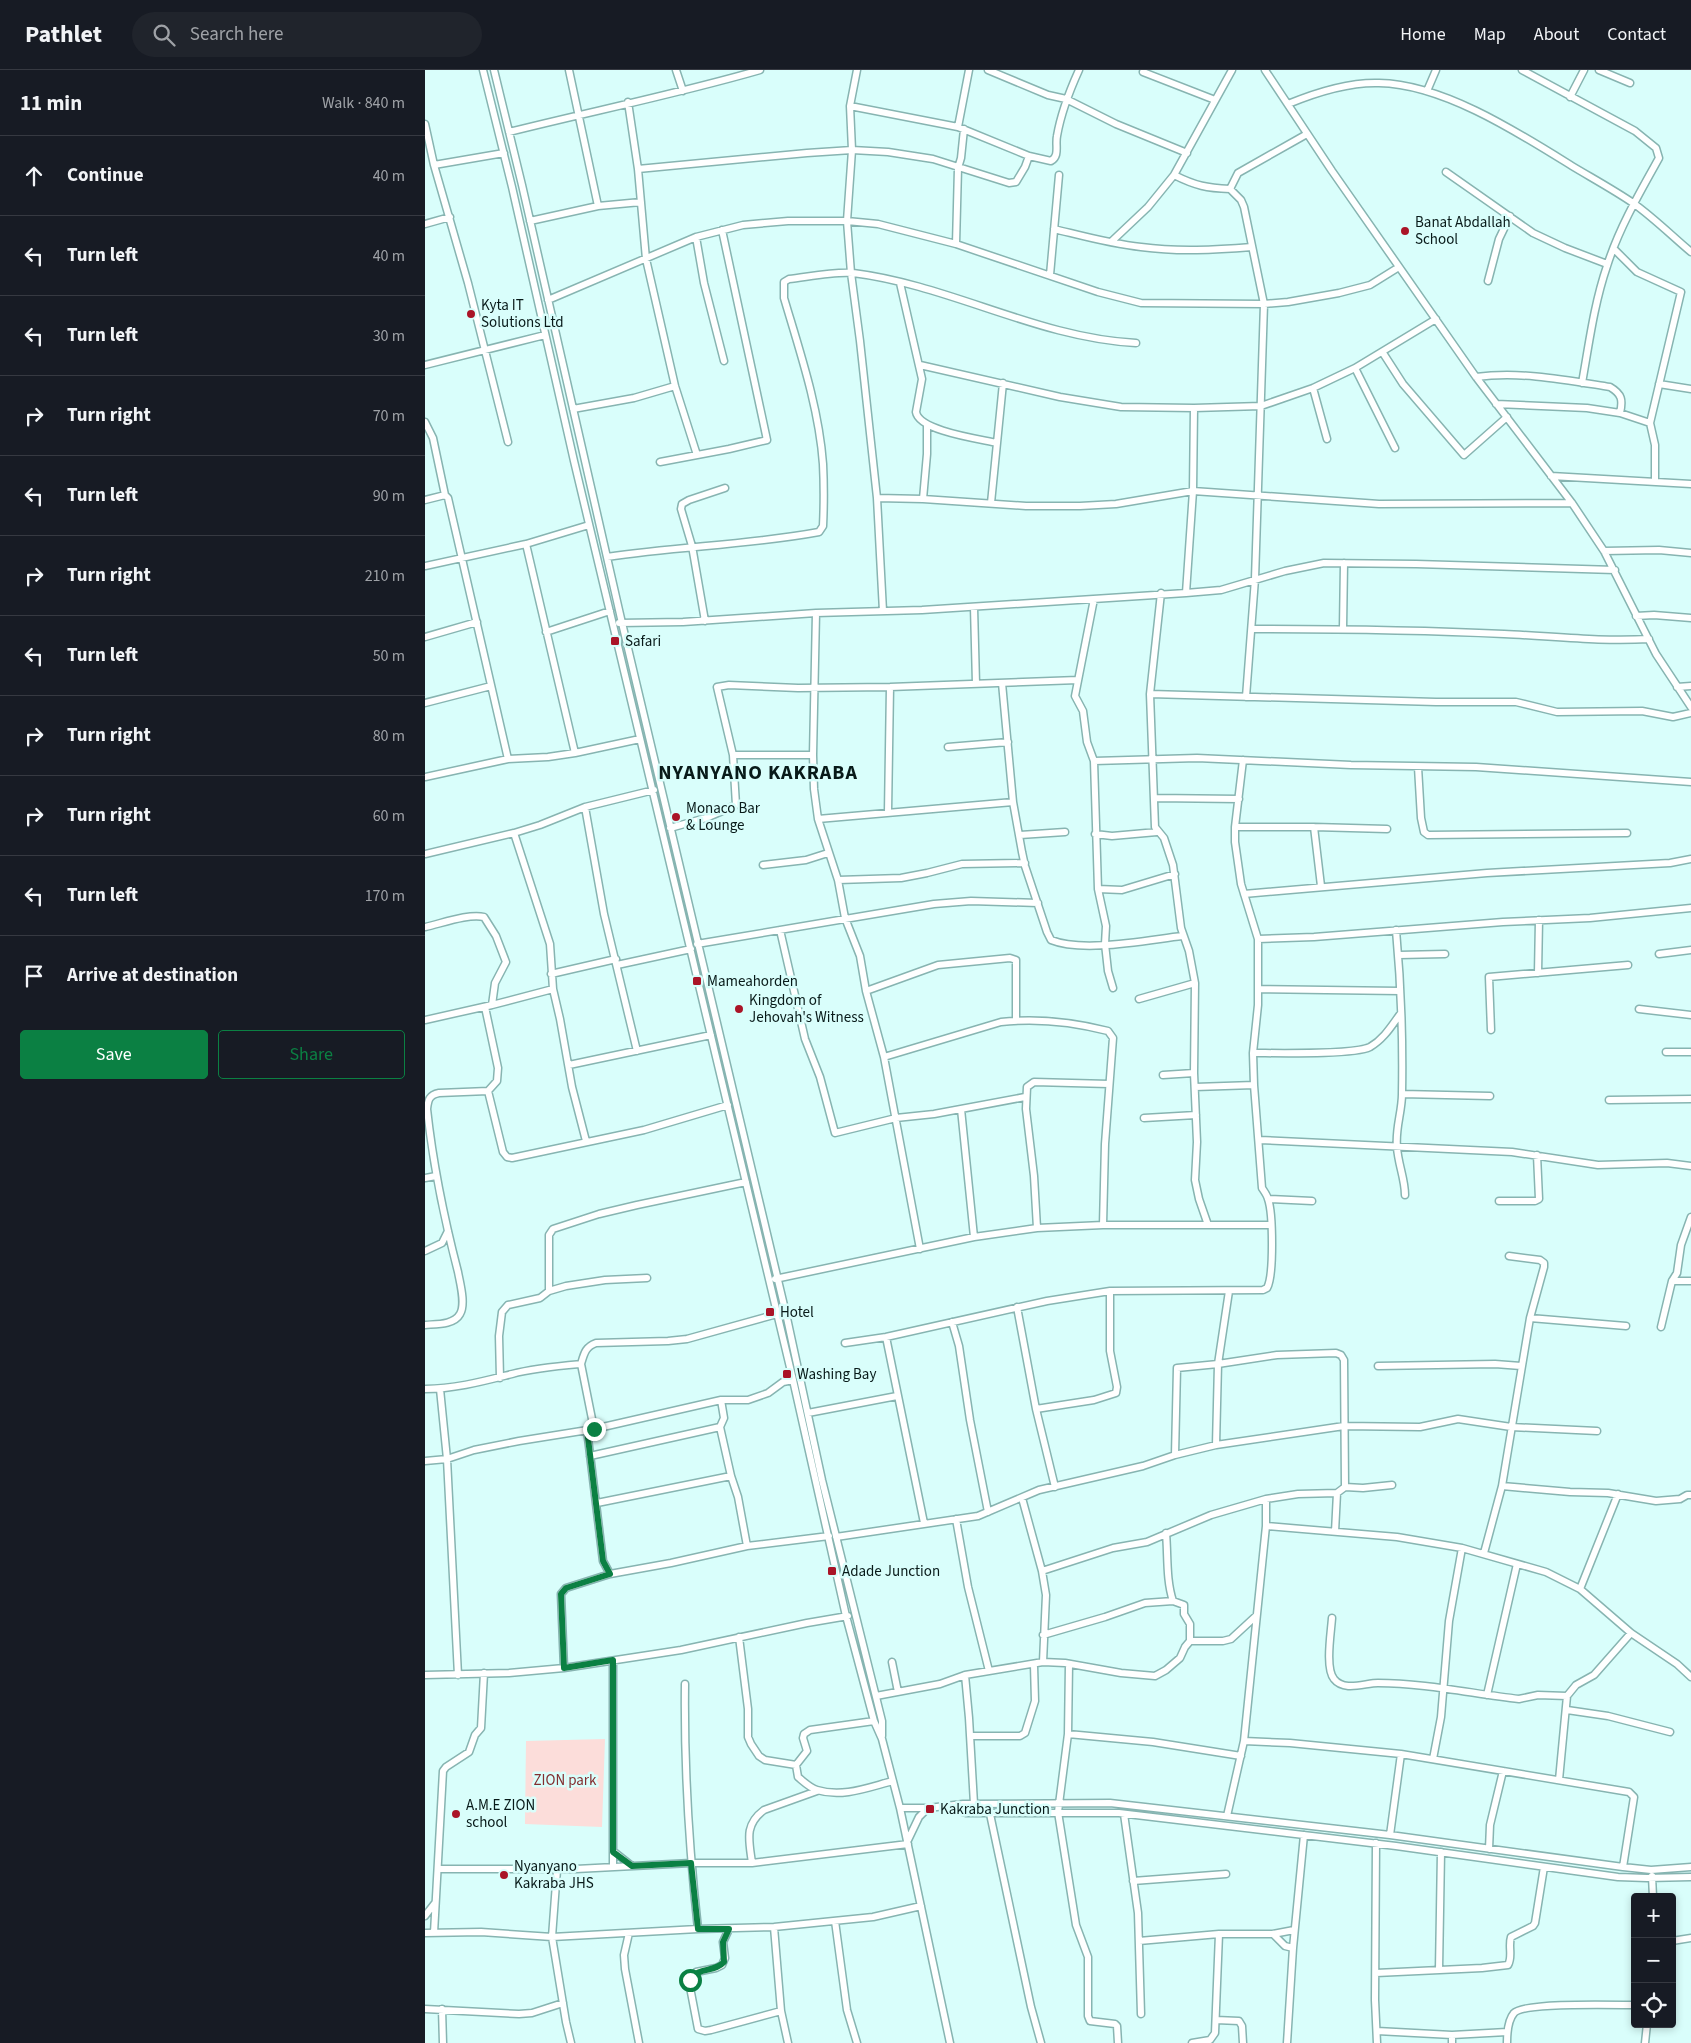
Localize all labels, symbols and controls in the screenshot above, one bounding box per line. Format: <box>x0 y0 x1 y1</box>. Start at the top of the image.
search box <box>132 12 482 57</box>
text: Pathlet <box>25 17 102 52</box>
icon: search <box>150 21 178 49</box>
text: Search here <box>190 21 284 48</box>
text: Home <box>1400 22 1446 47</box>
text: Map <box>1474 22 1506 47</box>
text: About <box>1534 22 1579 47</box>
text: Contact <box>1607 22 1666 47</box>
text: 11 min <box>20 88 82 118</box>
text: Walk · 840 m <box>322 92 405 114</box>
icon: ahead <box>20 162 48 190</box>
text: Continue <box>67 162 144 189</box>
text: 40 m <box>373 165 405 187</box>
place label: Banat Abdallah School <box>1415 212 1511 250</box>
marker: Banat Abdallah School <box>1399 225 1411 237</box>
icon: left <box>20 242 48 270</box>
text: Turn left <box>67 242 138 269</box>
text: 40 m <box>373 245 405 267</box>
place label: Kyta IT Solutions Ltd <box>481 295 564 333</box>
marker: Kyta IT Solutions Ltd <box>465 308 477 320</box>
icon: left <box>20 322 48 350</box>
text: Turn left <box>67 322 138 349</box>
text: 30 m <box>373 325 405 347</box>
icon: right <box>20 402 48 430</box>
text: Turn right <box>67 402 151 429</box>
text: 70 m <box>373 405 405 427</box>
icon: left <box>20 482 48 510</box>
text: Turn left <box>67 482 138 509</box>
text: 90 m <box>373 485 405 507</box>
icon: right <box>20 562 48 590</box>
text: Turn right <box>67 562 151 589</box>
text: 210 m <box>365 565 405 587</box>
place label: Safari <box>625 631 661 652</box>
marker: Safari <box>609 635 621 647</box>
icon: left <box>20 642 48 670</box>
text: Turn left <box>67 642 138 669</box>
text: 50 m <box>373 645 405 667</box>
icon: right <box>20 722 48 750</box>
text: Turn right <box>67 722 151 749</box>
text: 80 m <box>373 725 405 747</box>
district label: NYANYANO KAKRABA <box>658 759 858 787</box>
place label: Monaco Bar & Lounge <box>686 798 761 836</box>
icon: right <box>20 802 48 830</box>
text: Turn right <box>67 802 151 829</box>
text: 60 m <box>373 805 405 827</box>
marker: Monaco Bar & Lounge <box>670 811 682 823</box>
icon: left <box>20 882 48 910</box>
text: Turn left <box>67 882 138 909</box>
text: 170 m <box>365 885 405 907</box>
icon: arrive <box>20 962 48 990</box>
text: Arrive at destination <box>67 962 238 989</box>
place label: Mameahorden <box>707 971 798 992</box>
marker: Mameahorden <box>691 975 703 987</box>
place label: Kingdom of Jehovah's Witness <box>749 990 864 1028</box>
marker: Kingdom of Jehovah's Witness <box>733 1003 745 1015</box>
button: Save <box>20 1030 208 1079</box>
button: Share <box>218 1030 405 1079</box>
place label: Hotel <box>780 1302 814 1323</box>
marker: Hotel <box>764 1306 776 1318</box>
place label: Washing Bay <box>797 1364 876 1385</box>
marker: Washing Bay <box>781 1368 793 1380</box>
route end <box>583 1418 606 1441</box>
place label: Adade Junction <box>842 1561 940 1582</box>
marker: Adade Junction <box>826 1565 838 1577</box>
park label: ZION park <box>533 1770 597 1791</box>
place label: A.M.E ZION school <box>466 1795 535 1833</box>
place label: Kakraba Junction <box>940 1799 1050 1820</box>
marker: Kakraba Junction <box>924 1803 936 1815</box>
marker: A.M.E ZION school <box>450 1808 462 1820</box>
place label: Nyanyano Kakraba JHS <box>514 1856 594 1894</box>
marker: Nyanyano Kakraba JHS <box>498 1869 510 1881</box>
map controls <box>1631 1893 1676 2028</box>
button: + <box>1631 1893 1676 1938</box>
button: − <box>1631 1938 1676 1983</box>
route start <box>679 1969 702 1992</box>
button: locate <box>1631 1983 1676 2028</box>

